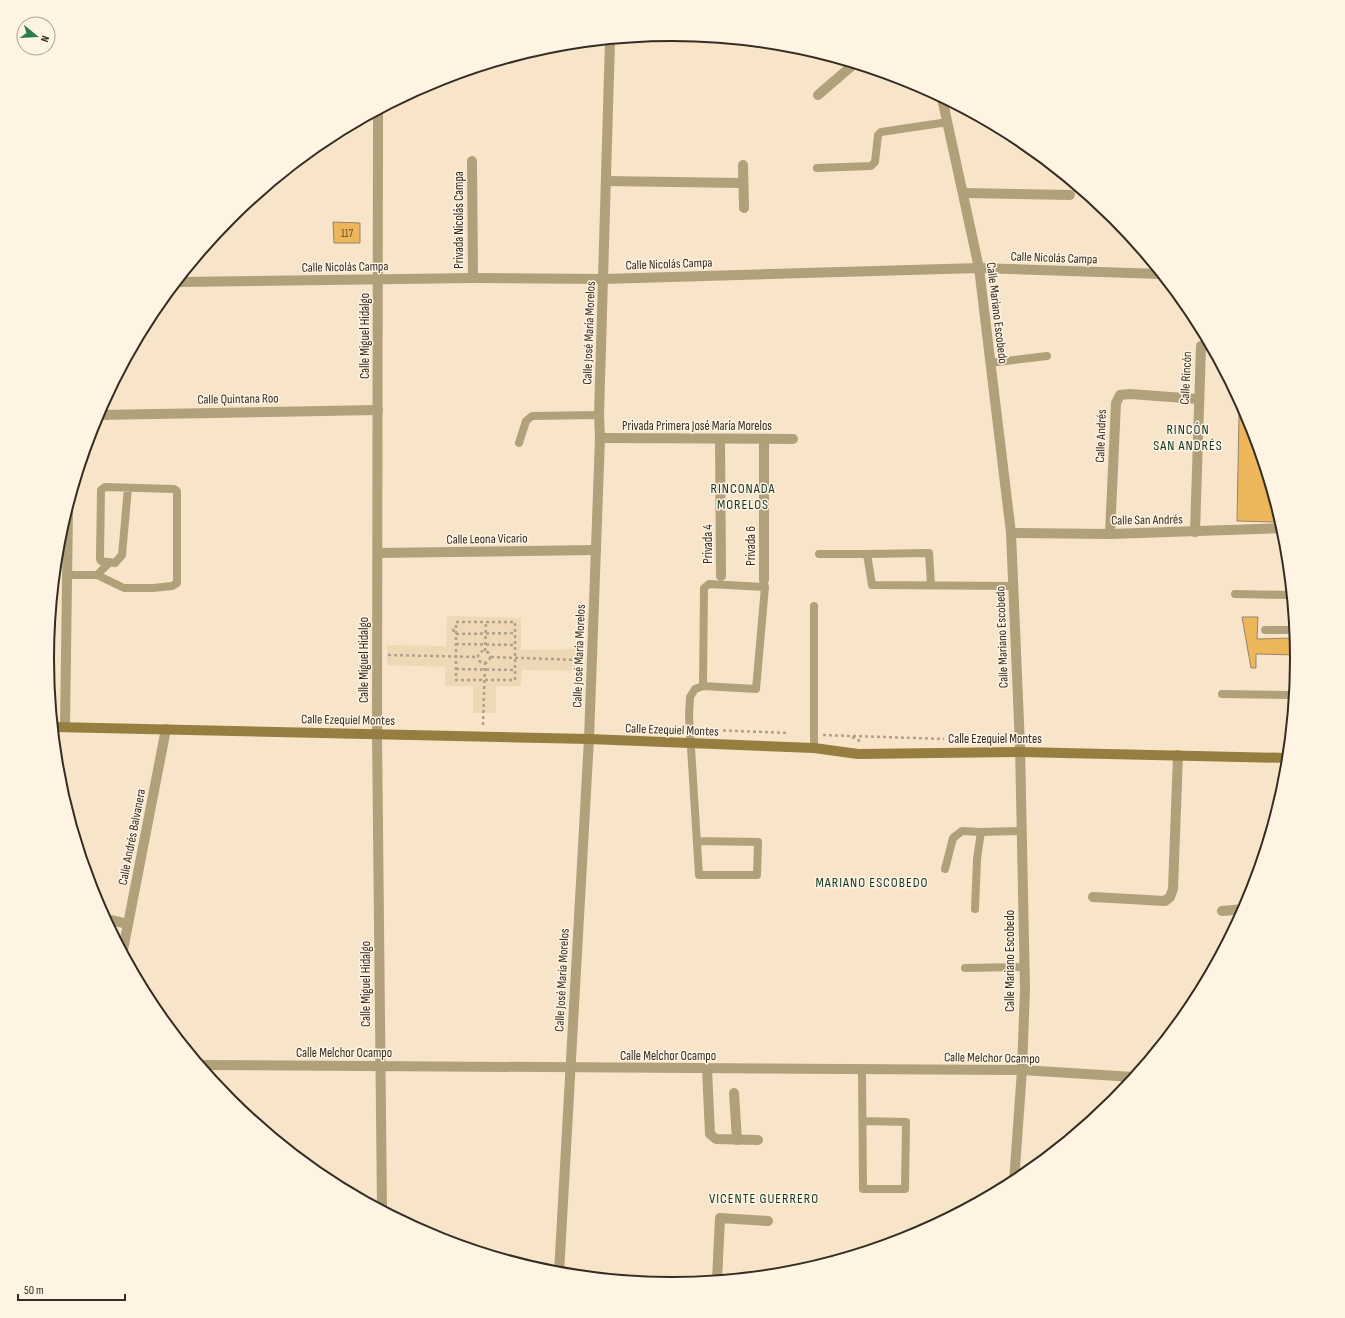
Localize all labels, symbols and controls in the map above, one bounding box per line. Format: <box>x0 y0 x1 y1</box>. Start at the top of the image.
north arrow <box>16 16 56 56</box>
text: N <box>38 34 52 44</box>
street label: Privada Nicolás Campa <box>451 171 467 269</box>
house number: 117 <box>341 227 354 240</box>
street label: Calle Nicolás Campa <box>1010 248 1098 268</box>
street label: Calle Nicolás Campa <box>625 254 713 274</box>
street label: Calle Nicolás Campa <box>301 258 389 276</box>
street label: Calle Mariano Escobedo <box>983 261 1011 365</box>
street label: Calle José María Morelos <box>579 281 599 385</box>
street label: Calle Miguel Hidalgo <box>357 293 373 379</box>
street label: Calle Rincón <box>1177 351 1195 405</box>
street label: Calle Quintana Roo <box>197 390 279 408</box>
street label: Calle Andrés <box>1092 409 1110 463</box>
street label: Privada Primera José María Morelos <box>622 418 772 434</box>
district label: RINCÓN SAN ANDRÉS <box>1153 421 1223 454</box>
district label: RINCONADA MORELOS <box>711 480 775 513</box>
street label: Calle San Andrés <box>1111 511 1183 529</box>
street label: Privada 4 <box>700 524 716 564</box>
street label: Privada 6 <box>743 526 759 566</box>
street label: Calle Leona Vicario <box>446 530 528 548</box>
street label: Calle Mariano Escobedo <box>992 586 1012 688</box>
street label: Calle José María Morelos <box>569 604 589 708</box>
street label: Calle Miguel Hidalgo <box>356 617 372 703</box>
street label: Calle Ezequiel Montes <box>301 711 395 729</box>
street label: Calle Ezequiel Montes <box>625 720 719 740</box>
street label: Calle Ezequiel Montes <box>948 731 1042 747</box>
street label: Calle Andrés Balvanera <box>115 787 149 887</box>
district label: MARIANO ESCOBEDO <box>816 874 929 891</box>
street label: Calle Mariano Escobedo <box>1002 910 1018 1012</box>
street label: Calle José María Morelos <box>551 928 573 1032</box>
street label: Calle Miguel Hidalgo <box>358 941 374 1027</box>
street label: Calle Melchor Ocampo <box>296 1045 392 1061</box>
street label: Calle Melchor Ocampo <box>620 1048 716 1064</box>
street label: Calle Melchor Ocampo <box>944 1049 1040 1067</box>
district label: VICENTE GUERRERO <box>709 1190 819 1207</box>
scale bar <box>18 1276 125 1302</box>
text: 50 m <box>24 1283 44 1298</box>

